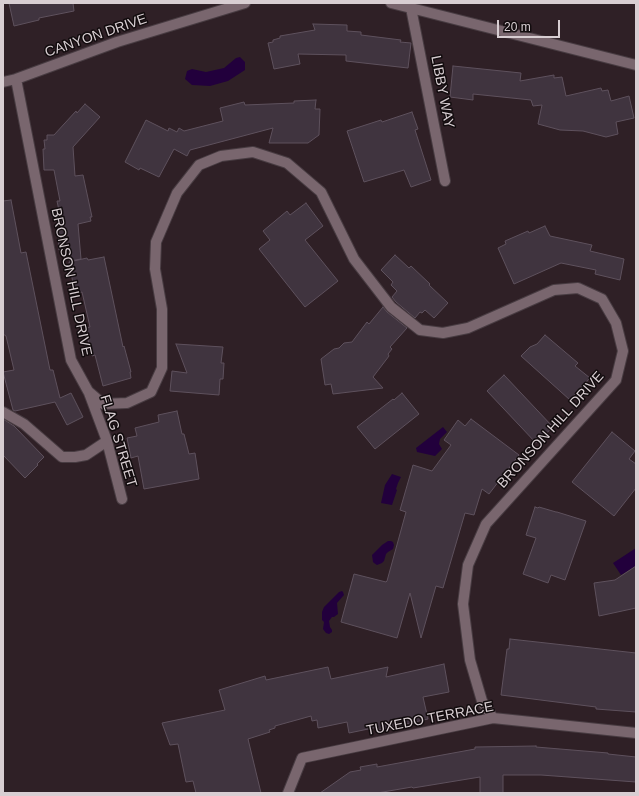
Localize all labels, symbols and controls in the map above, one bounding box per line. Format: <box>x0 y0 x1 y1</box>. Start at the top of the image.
street label: CANYON DRIVE <box>43 11 149 61</box>
scale bar <box>499 12 562 38</box>
text: 20 m <box>504 20 531 34</box>
street label: LIBBY WAY <box>427 54 457 130</box>
street label: BRONSON HILL DRIVE <box>47 206 95 358</box>
street label: BRONSON HILL DRIVE <box>494 368 608 492</box>
street label: FLAG STREET <box>96 393 140 489</box>
street label: TUXEDO TERRACE <box>365 698 495 740</box>

